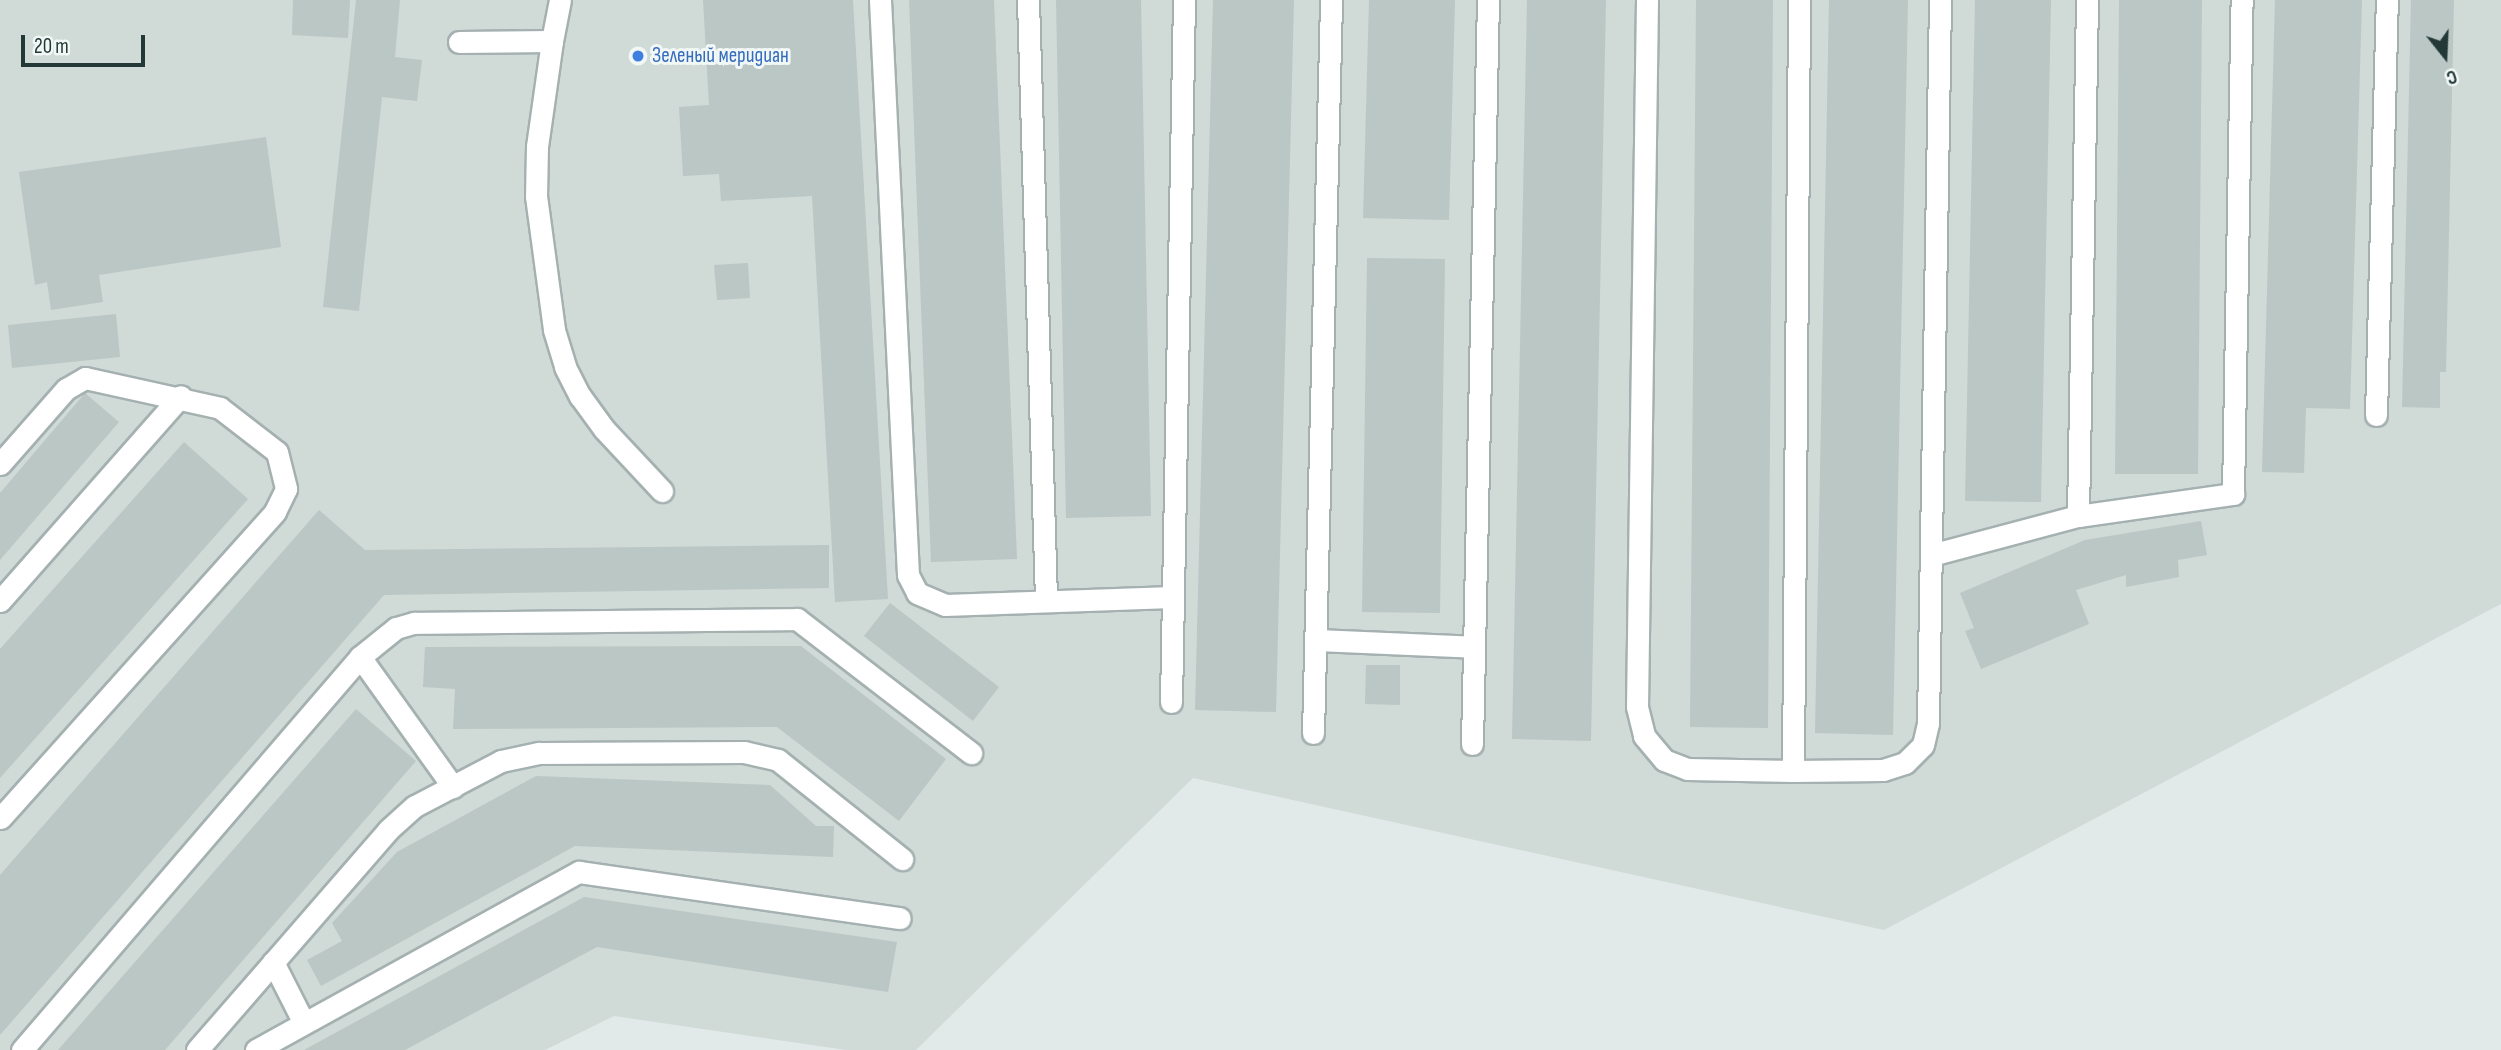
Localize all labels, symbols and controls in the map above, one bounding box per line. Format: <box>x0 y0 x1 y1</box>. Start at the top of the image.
scale bar <box>24 21 149 65</box>
north arrow <box>2410 21 2480 91</box>
text: 20 m <box>34 34 69 59</box>
place label: Зеленый меридиан <box>652 43 789 69</box>
marker: Зеленый меридиан <box>630 48 646 64</box>
text: С <box>2443 64 2460 89</box>

